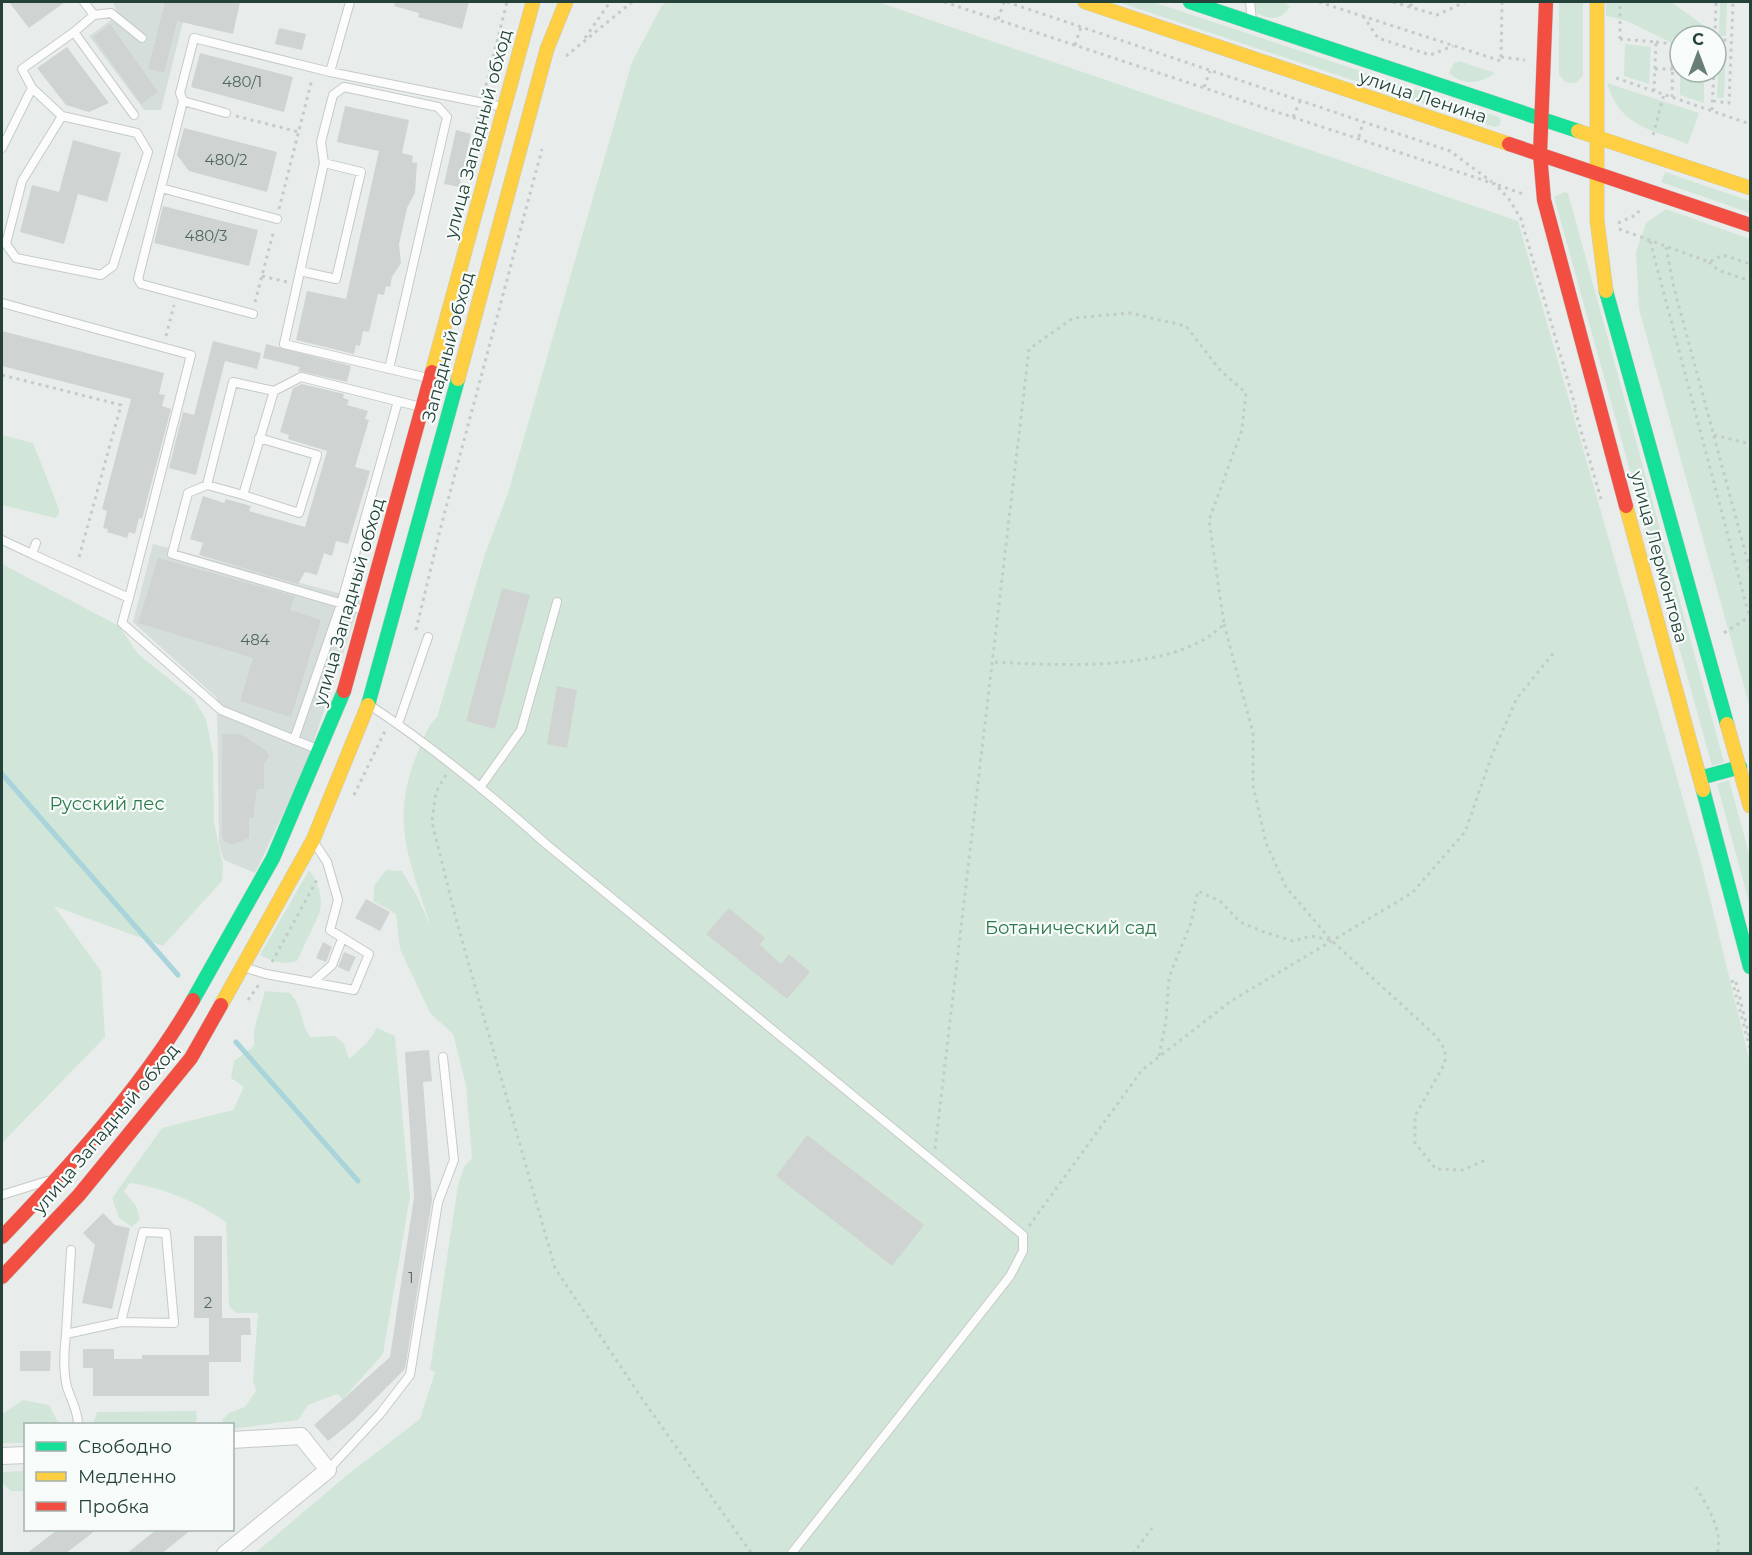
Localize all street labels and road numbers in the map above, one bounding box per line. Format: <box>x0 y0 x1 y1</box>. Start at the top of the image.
street label: улица Западный обход <box>439 27 517 242</box>
street label: улица Ленина <box>1355 66 1490 128</box>
street label: Западный обход <box>417 269 479 425</box>
street label: улица Лермонтова <box>1625 468 1693 645</box>
street label: улица Западный обход <box>308 495 389 710</box>
street label: улица Западный обход <box>28 1039 184 1219</box>

